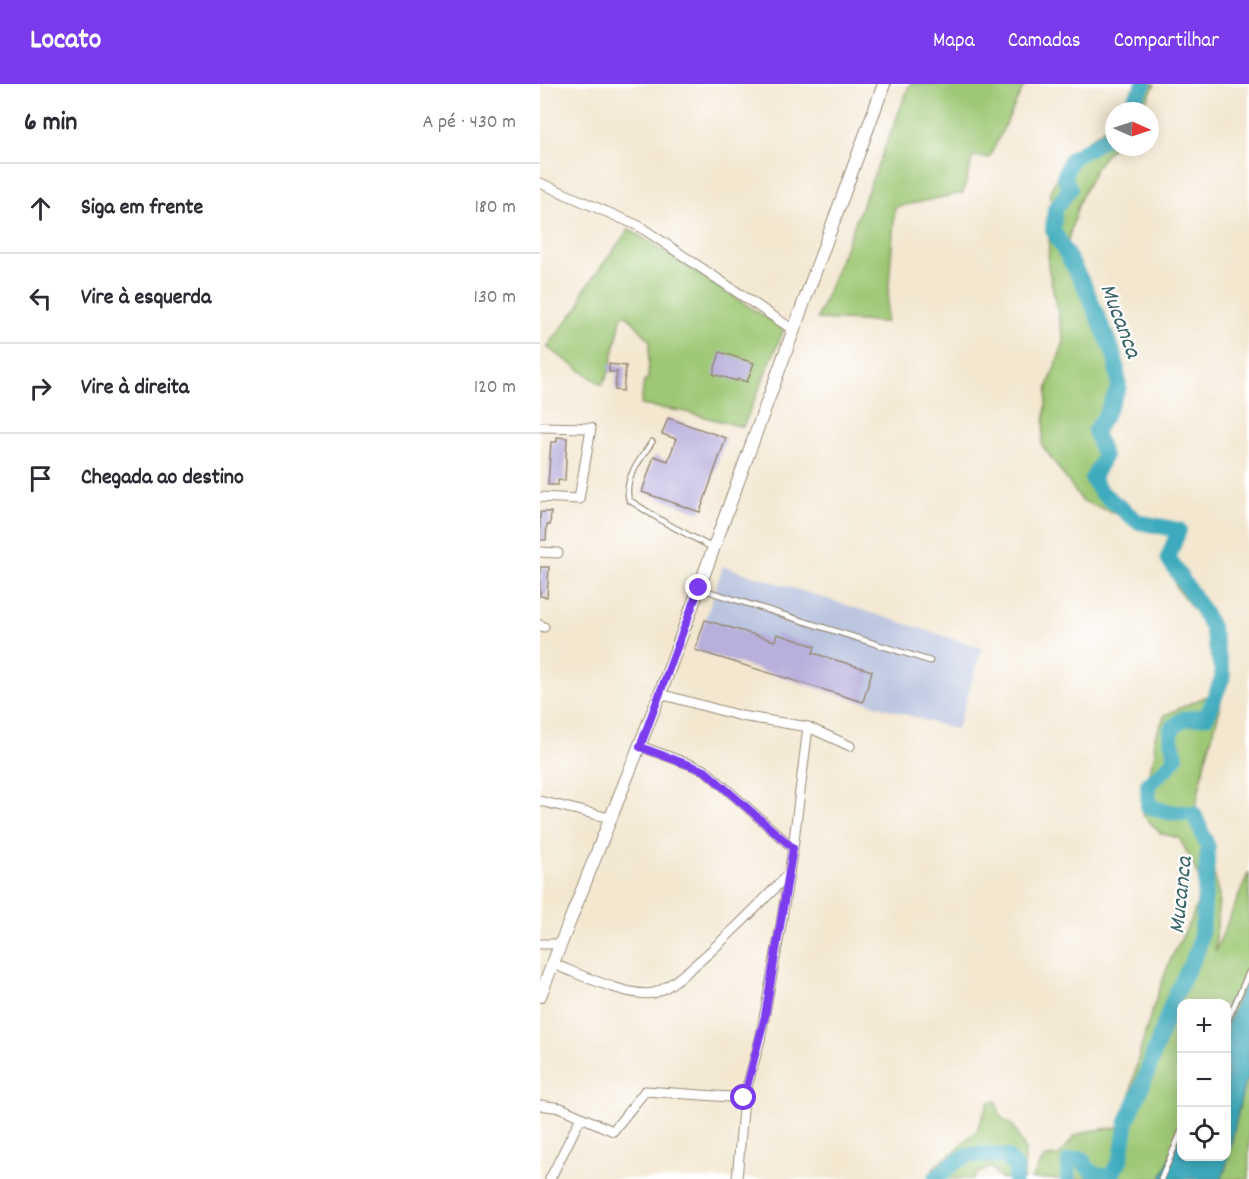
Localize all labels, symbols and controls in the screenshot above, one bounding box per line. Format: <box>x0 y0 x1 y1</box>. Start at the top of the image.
text: Locato <box>30 22 101 62</box>
text: Mapa <box>933 27 975 57</box>
text: Camadas <box>1008 27 1081 57</box>
text: Compartilhar <box>1114 27 1219 57</box>
north arrow <box>1105 102 1159 156</box>
text: 6 min <box>24 105 77 142</box>
text: A pé · 430 m <box>423 109 516 137</box>
icon: ahead <box>24 192 57 225</box>
text: Siga em frente <box>81 193 203 224</box>
text: 180 m <box>474 194 516 222</box>
water label: Mucanca <box>1089 279 1150 365</box>
icon: left <box>24 282 57 315</box>
text: Vire à esquerda <box>81 283 211 314</box>
text: 130 m <box>474 284 516 312</box>
icon: right <box>24 372 57 405</box>
text: Vire à direita <box>81 373 189 404</box>
text: 120 m <box>474 374 516 402</box>
icon: arrive <box>24 462 57 495</box>
text: Chegada ao destino <box>81 463 244 494</box>
route end <box>685 574 711 600</box>
water label: Mucanca <box>1161 853 1203 936</box>
map controls <box>1177 999 1231 1161</box>
button: + <box>1177 999 1231 1053</box>
button: − <box>1177 1053 1231 1107</box>
route start <box>730 1084 756 1110</box>
button: locate <box>1177 1107 1231 1161</box>

